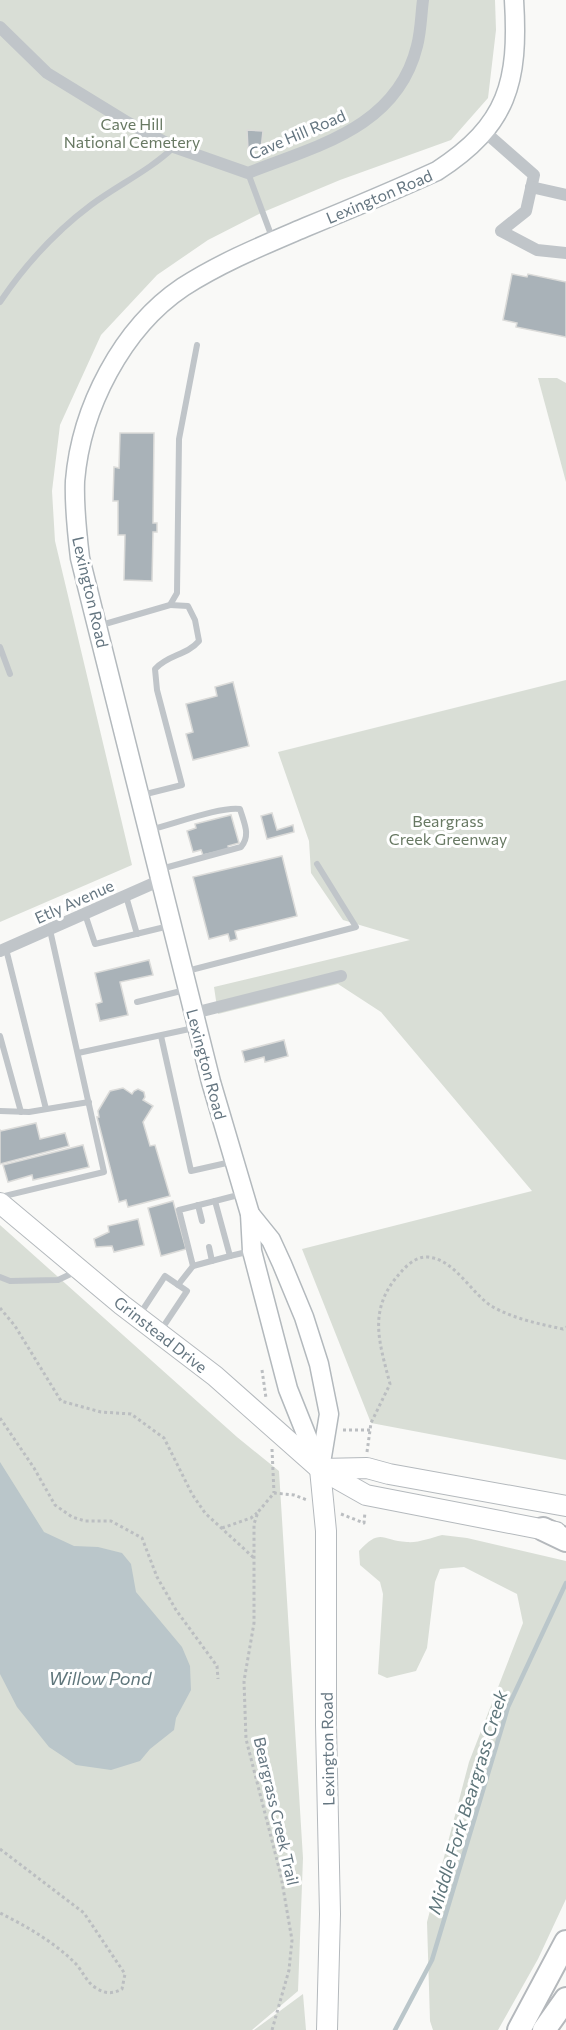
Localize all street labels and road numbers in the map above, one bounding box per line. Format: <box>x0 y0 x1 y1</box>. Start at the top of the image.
street label: Cave Hill Road <box>246 105 348 163</box>
street label: Lexington Road <box>323 165 435 227</box>
street label: Lexington Road <box>69 534 113 650</box>
street label: Etly Avenue <box>31 875 117 927</box>
street label: Lexington Road <box>183 1007 231 1121</box>
street label: Grinstead Drive <box>111 1292 211 1376</box>
street label: Lexington Road <box>317 1692 337 1806</box>
street label: Beargrass Creek Trail <box>251 1735 303 1887</box>

